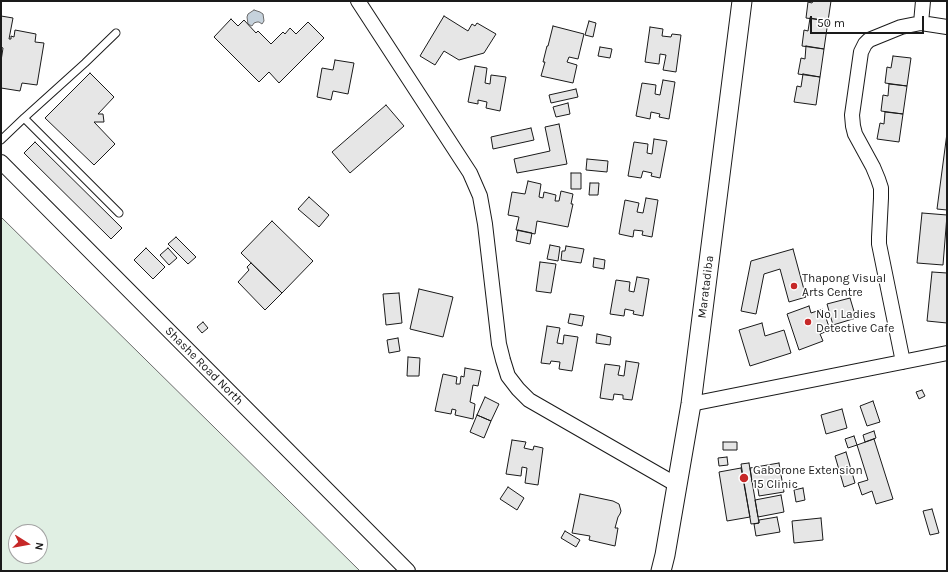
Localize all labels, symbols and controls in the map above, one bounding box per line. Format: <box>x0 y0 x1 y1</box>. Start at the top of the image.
scale bar <box>812 8 926 34</box>
text: 50 m <box>817 16 845 30</box>
street label: Maratadiba <box>695 255 717 319</box>
place label: Thapong Visual Arts Centre <box>802 272 886 300</box>
marker: Thapong Visual Arts Centre <box>789 281 799 291</box>
place label: No 1 Ladies Detective Cafe <box>816 308 894 336</box>
marker: No 1 Ladies Detective Cafe <box>803 317 813 327</box>
street label: Shashe Road North <box>162 324 246 408</box>
place label: Gaborone Extension 15 Clinic <box>753 464 863 492</box>
marker: Gaborone Extension 15 Clinic <box>738 472 750 484</box>
north arrow <box>8 524 48 564</box>
text: N <box>32 541 46 551</box>

